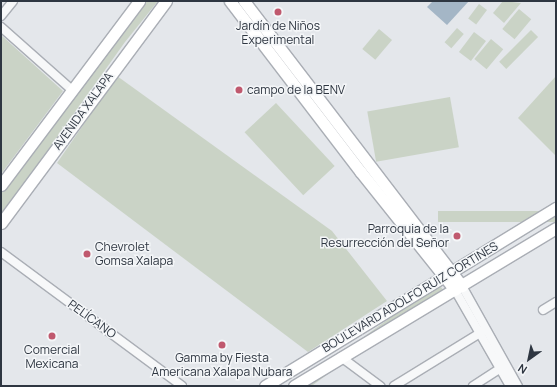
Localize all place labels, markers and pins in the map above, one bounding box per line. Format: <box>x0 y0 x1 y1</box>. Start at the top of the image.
marker: Jardín de Niños Experimental <box>273 7 283 17</box>
place label: Jardín de Niños Experimental <box>236 19 320 47</box>
place label: campo de la BENV <box>247 83 345 97</box>
marker: campo de la BENV <box>234 85 244 95</box>
place label: Parroquia de la Resurrección del Señor <box>321 222 449 250</box>
marker: Parroquia de la Resurrección del Señor <box>452 231 462 241</box>
place label: Chevrolet Gomsa Xalapa <box>95 240 173 268</box>
marker: Chevrolet Gomsa Xalapa <box>82 249 92 259</box>
marker: Comercial Mexicana <box>47 331 57 341</box>
marker: Gamma by Fiesta Americana Xalapa Nubara <box>217 340 227 350</box>
place label: Comercial Mexicana <box>24 343 80 371</box>
place label: Gamma by Fiesta Americana Xalapa Nubara <box>152 351 292 379</box>

